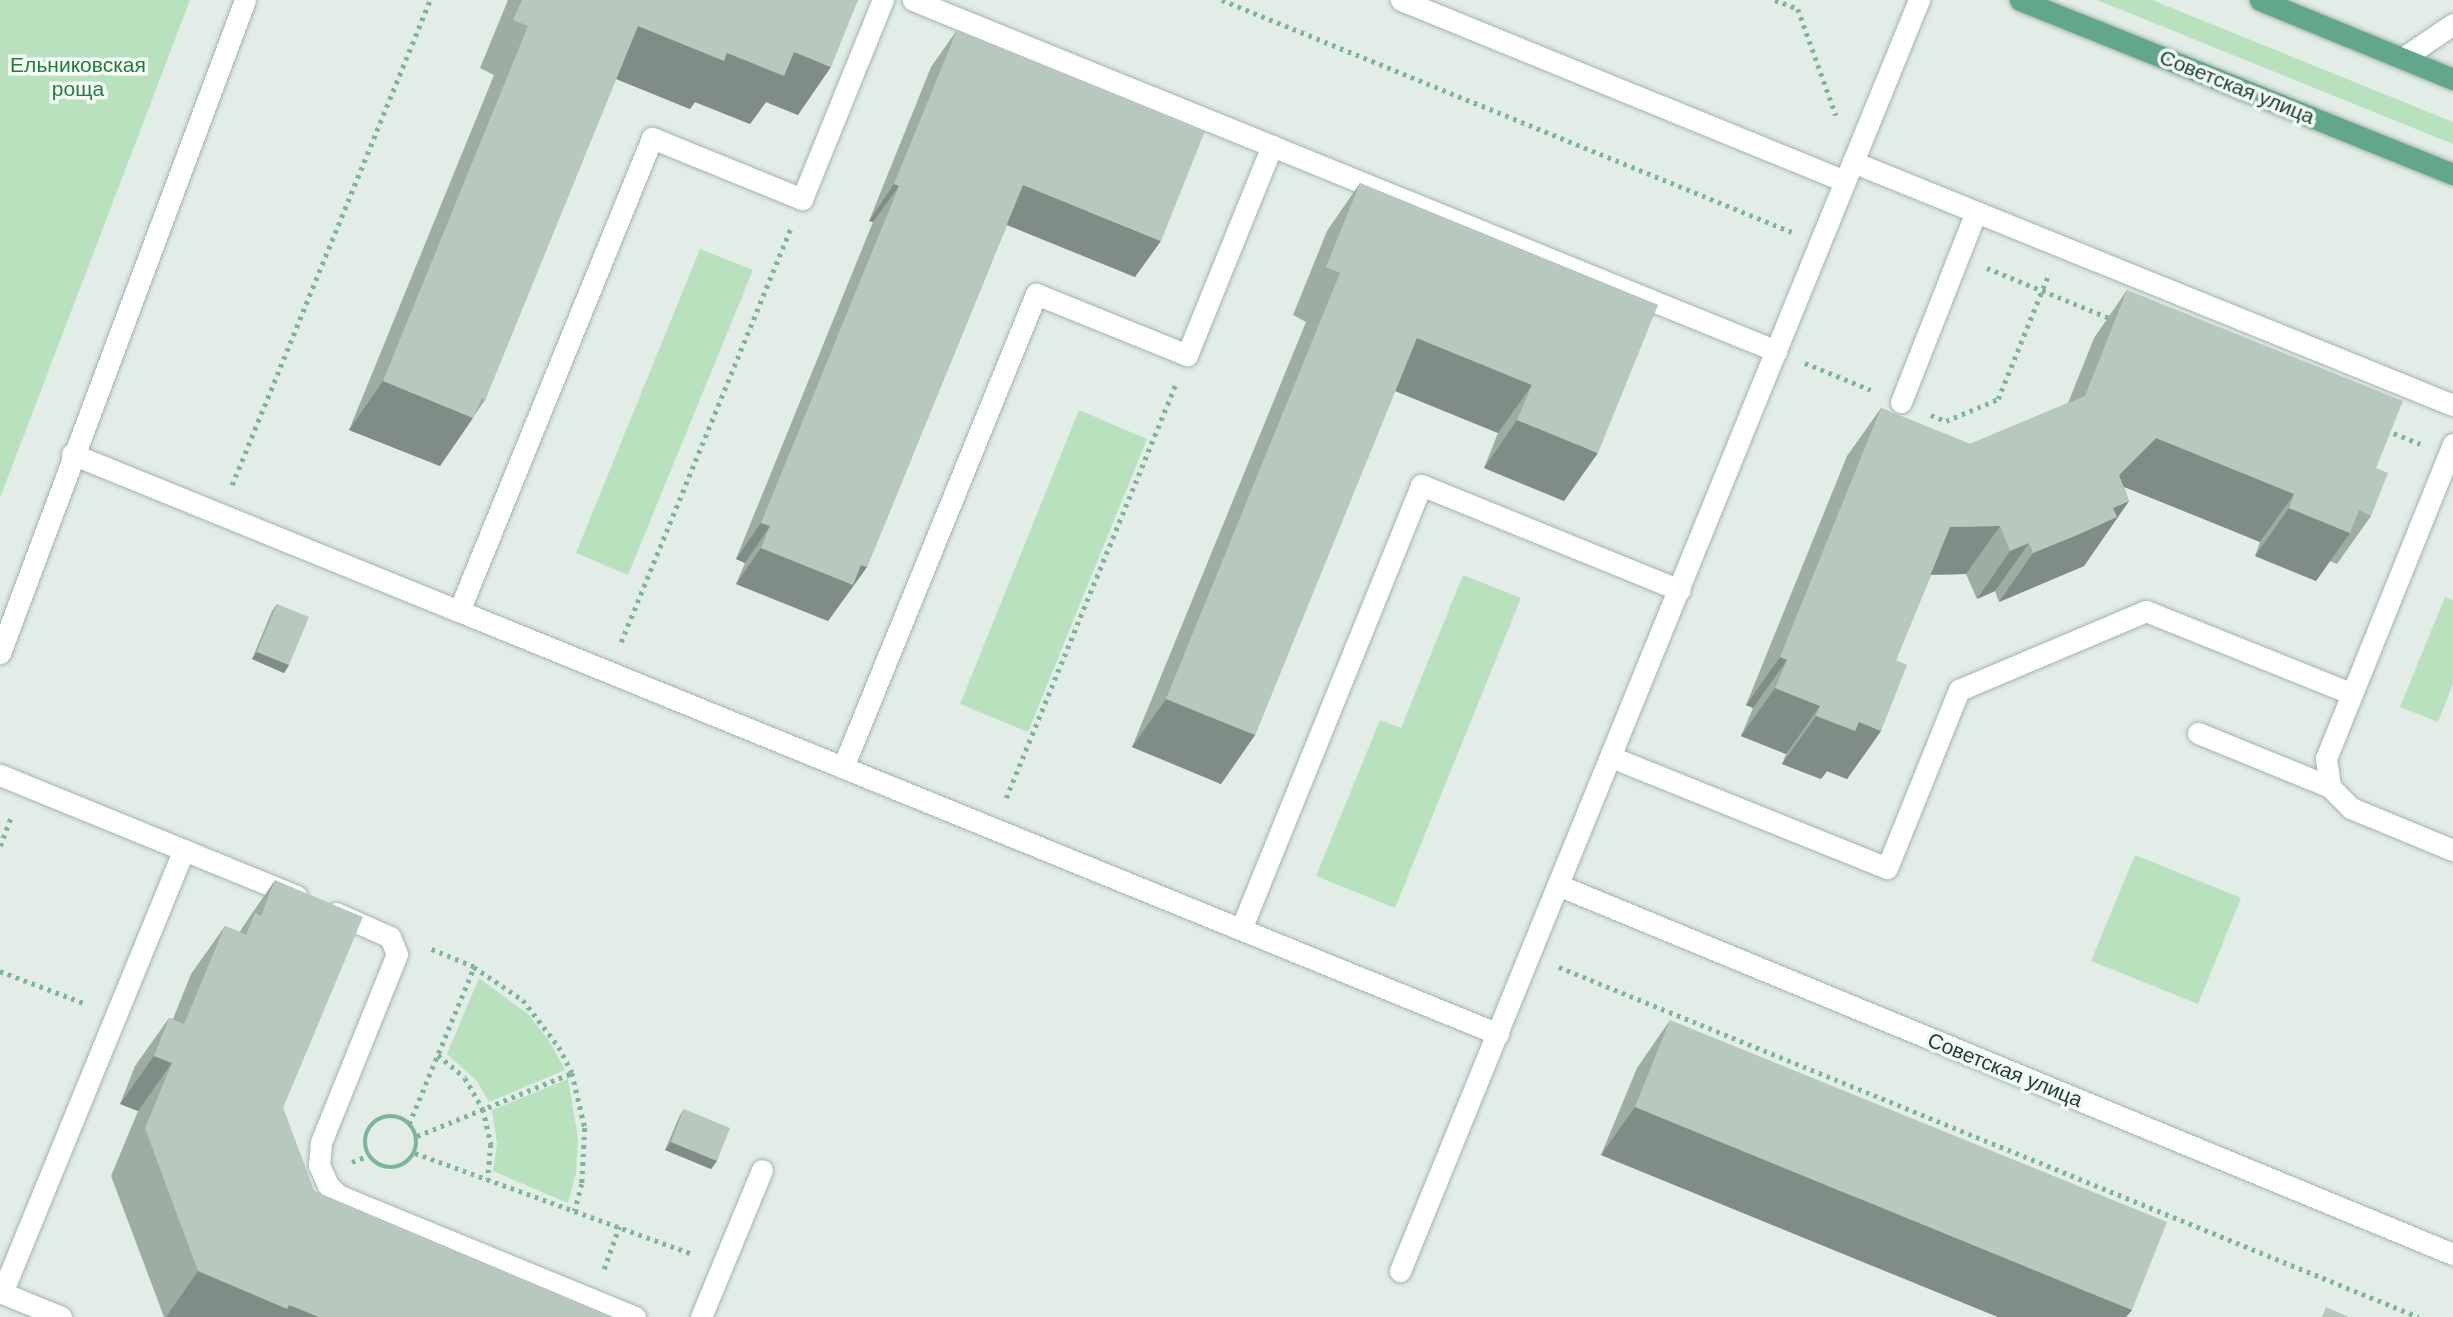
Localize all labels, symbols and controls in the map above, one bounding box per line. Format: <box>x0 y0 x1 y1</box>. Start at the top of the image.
street label: Советская улица <box>2156 44 2318 130</box>
park label: Ельниковская роща <box>10 52 146 102</box>
street label: Советская улица <box>1924 1027 2086 1113</box>

